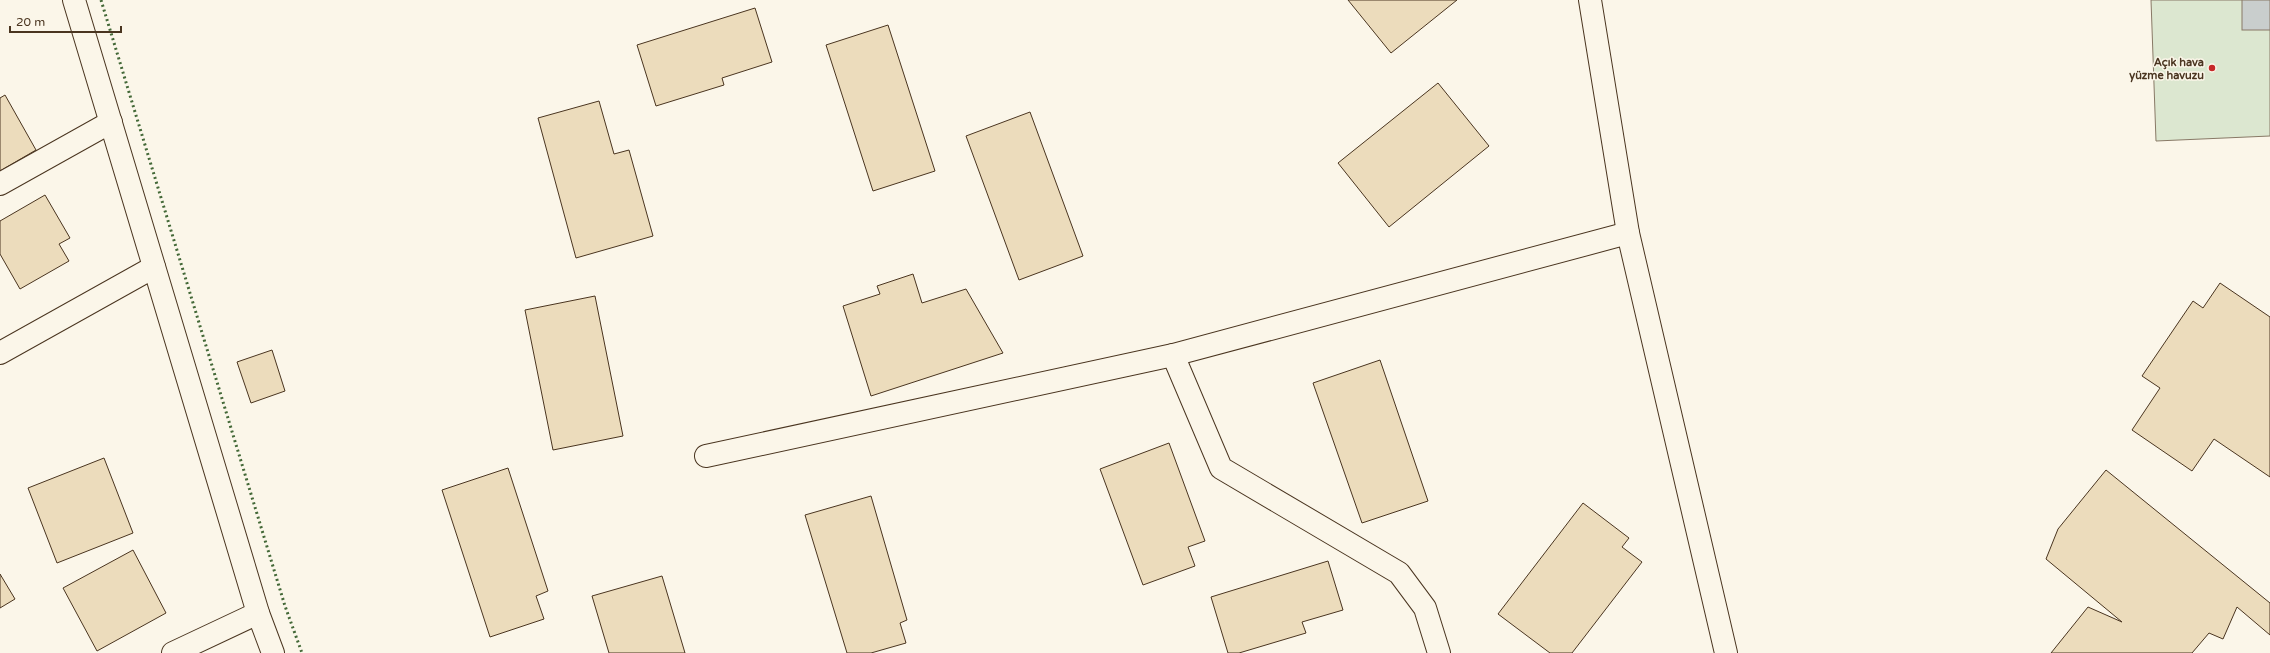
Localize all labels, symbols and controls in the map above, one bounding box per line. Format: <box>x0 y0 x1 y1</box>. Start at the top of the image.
scale bar <box>10 8 121 34</box>
text: 20 m <box>16 15 45 29</box>
place label: Açık hava yüzme havuzu <box>2129 56 2204 83</box>
marker: Açık hava yüzme havuzu <box>2207 63 2217 73</box>

